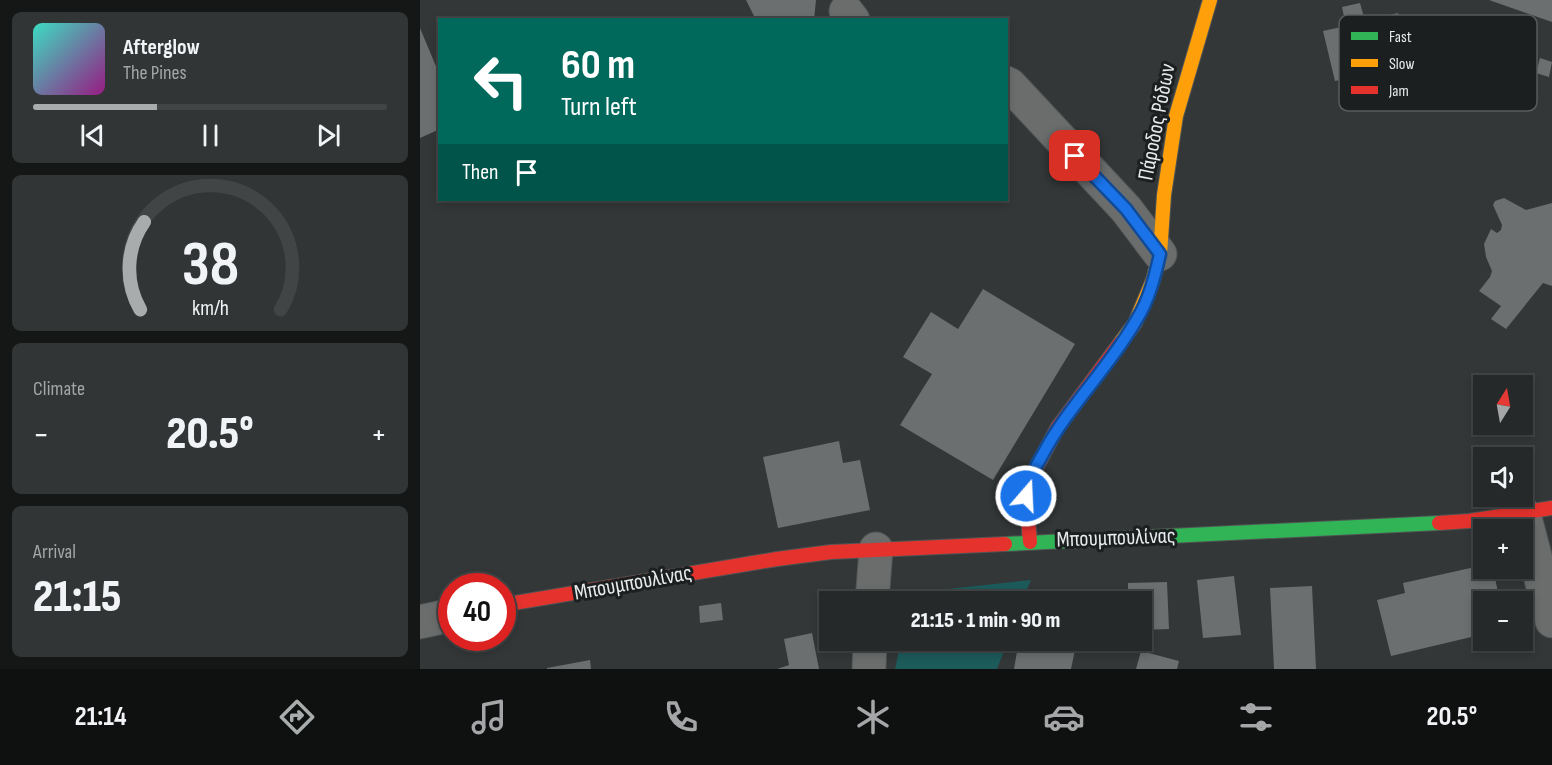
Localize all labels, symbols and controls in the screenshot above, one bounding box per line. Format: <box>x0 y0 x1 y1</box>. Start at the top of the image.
legend <box>1339 15 1537 111</box>
text: Fast <box>1389 28 1412 47</box>
text: Afterglow <box>123 34 200 61</box>
text: 60 m <box>561 40 635 91</box>
icon: left <box>462 42 540 120</box>
text: Slow <box>1389 55 1414 74</box>
text: The Pines <box>123 61 187 85</box>
street label: Πάροδος Ρόδων <box>1132 61 1182 183</box>
text: Jam <box>1388 82 1409 101</box>
text: Turn left <box>561 91 637 123</box>
icon: previous <box>76 119 109 152</box>
icon: pause <box>194 119 227 152</box>
icon: next <box>312 119 345 152</box>
pin <box>1049 130 1100 181</box>
icon: arrive <box>1058 139 1091 172</box>
icon: arrive <box>510 156 543 189</box>
text: Then <box>462 159 498 186</box>
text: 38 <box>181 228 239 303</box>
text: km/h <box>191 296 229 321</box>
north arrow <box>1473 375 1533 435</box>
map controls <box>1473 375 1533 651</box>
text: Climate <box>33 377 85 401</box>
text: 20.5° <box>166 407 254 462</box>
text: − <box>33 415 49 455</box>
text: + <box>371 415 387 455</box>
button: sound <box>1473 447 1533 507</box>
position arrow <box>994 464 1058 528</box>
button: + <box>1473 519 1533 579</box>
street label: Μπουμπουλίνας <box>1056 522 1176 554</box>
text: Arrival <box>33 540 76 564</box>
street label: Μπουμπουλίνας <box>572 559 694 607</box>
text: 21:15 <box>33 570 122 625</box>
speed limit sign: 40 <box>438 573 516 651</box>
button: − <box>1473 591 1533 651</box>
text: 21:15 · 1 min · 90 m <box>911 607 1060 634</box>
icon: directions <box>276 696 318 738</box>
icon: music <box>468 696 510 738</box>
icon: phone <box>660 696 702 738</box>
icon: climate <box>852 696 894 738</box>
icon: car <box>1043 696 1085 738</box>
icon: filters <box>1235 696 1277 738</box>
text: 21:14 <box>75 701 127 733</box>
text: 20.5° <box>1427 701 1477 733</box>

